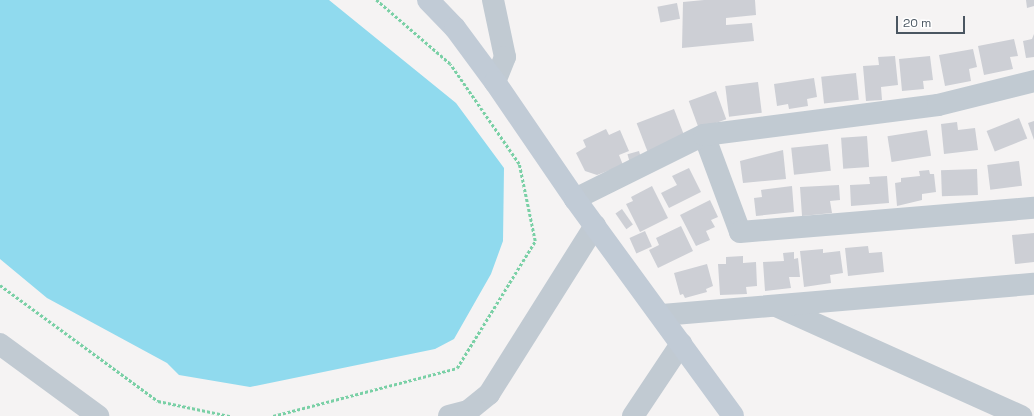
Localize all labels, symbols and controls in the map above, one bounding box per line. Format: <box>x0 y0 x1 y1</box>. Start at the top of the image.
scale bar <box>898 8 967 34</box>
text: 20 m <box>903 15 931 31</box>

